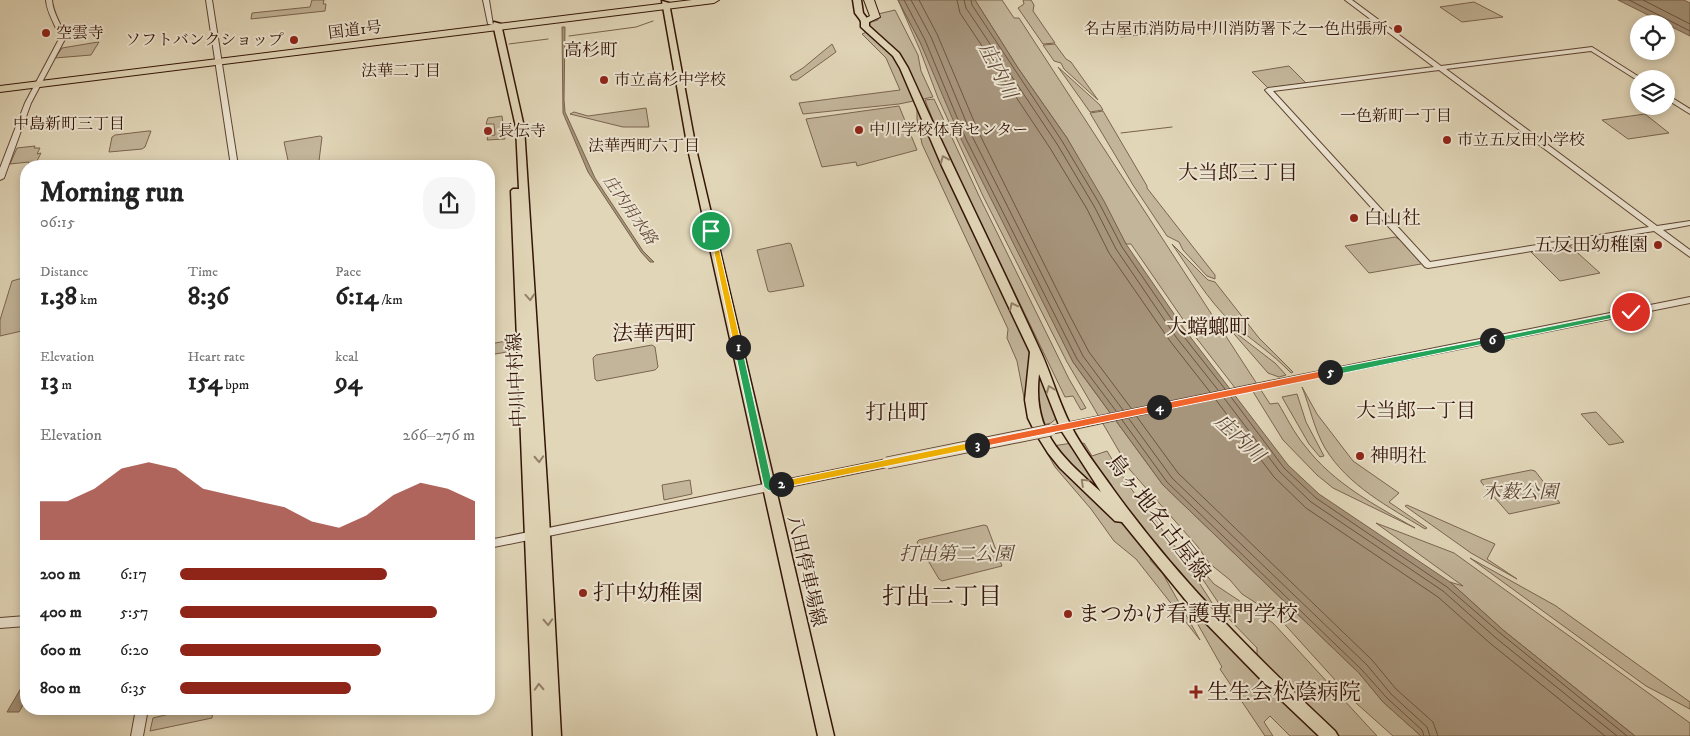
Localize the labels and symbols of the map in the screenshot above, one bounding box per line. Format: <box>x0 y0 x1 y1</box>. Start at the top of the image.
street label: 国道1号 <box>327 17 383 43</box>
place label: 名古屋市消防局中川消防署下之一色出張所 <box>1084 19 1388 39</box>
place label: 空雲寺 <box>56 23 104 43</box>
marker: 名古屋市消防局中川消防署下之一色出張所 <box>1392 23 1404 35</box>
marker: 空雲寺 <box>40 27 52 39</box>
place label: ソフトバンクショップ <box>125 30 284 50</box>
marker: ソフトバンクショップ <box>288 34 300 46</box>
water label: 庄内川 <box>972 39 1023 105</box>
district label: 高杉町 <box>564 40 618 62</box>
district label: 法華二丁目 <box>361 61 441 81</box>
place label: 市立高杉中学校 <box>614 70 726 90</box>
marker: 市立高杉中学校 <box>598 74 610 86</box>
district label: 一色新町一丁目 <box>1340 106 1452 126</box>
district label: 中島新町三丁目 <box>13 114 125 134</box>
place label: 中川学校体育センター <box>869 120 1028 140</box>
place label: 長伝寺 <box>498 121 546 141</box>
marker: 中川学校体育センター <box>853 124 865 136</box>
marker: 長伝寺 <box>482 125 494 137</box>
place label: 市立五反田小学校 <box>1457 130 1585 150</box>
marker: 市立五反田小学校 <box>1441 134 1453 146</box>
district label: 法華西町六丁目 <box>588 136 700 156</box>
one-way arrow <box>940 155 951 164</box>
district label: 大当郎三丁目 <box>1178 161 1298 186</box>
water label: 庄内用水路 <box>599 171 662 249</box>
place label: 白山社 <box>1364 207 1421 230</box>
pin <box>690 210 732 252</box>
marker: 白山社 <box>1348 212 1360 224</box>
place label: 五反田幼稚園 <box>1534 234 1648 257</box>
marker: 五反田幼稚園 <box>1652 239 1664 251</box>
pin <box>1610 291 1652 333</box>
one-way arrow <box>525 293 536 301</box>
one-way arrow <box>1009 302 1020 311</box>
district label: 大蟷螂町 <box>1166 315 1250 341</box>
district label: 法華西町 <box>612 321 696 347</box>
pin: 6 <box>1480 328 1504 352</box>
street label: 中川中村線 <box>503 332 531 428</box>
pin: 1 <box>726 334 750 360</box>
pin: 5 <box>1318 360 1342 384</box>
one-way arrow <box>1046 385 1056 393</box>
pin: 4 <box>1146 394 1172 420</box>
district label: 大当郎一丁目 <box>1356 399 1476 424</box>
district label: 打出町 <box>866 400 929 426</box>
water label: 庄内川 <box>1209 409 1271 470</box>
pin: 3 <box>964 432 990 458</box>
place label: 神明社 <box>1370 445 1427 468</box>
street label: 鳥ヶ地名古屋線 <box>1100 449 1216 587</box>
marker: 神明社 <box>1354 450 1366 462</box>
one-way arrow <box>534 456 545 464</box>
pin: 2 <box>768 472 794 496</box>
one-way arrow <box>1081 479 1090 488</box>
park label: 木薮公園 <box>1482 481 1561 504</box>
street label: 八田停車場線 <box>782 513 830 629</box>
park label: 打出第二公園 <box>899 543 1016 566</box>
place label: 打中幼稚園 <box>593 580 703 607</box>
district label: 打出二丁目 <box>882 582 1002 612</box>
marker: 打中幼稚園 <box>577 587 589 599</box>
place label: まつかげ看護専門学校 <box>1078 601 1298 628</box>
marker: まつかげ看護専門学校 <box>1062 608 1074 620</box>
one-way arrow <box>542 618 553 626</box>
place label: 生生会松蔭病院 <box>1207 679 1361 706</box>
one-way arrow <box>533 683 544 691</box>
marker: 生生会松蔭病院 <box>1189 685 1203 699</box>

